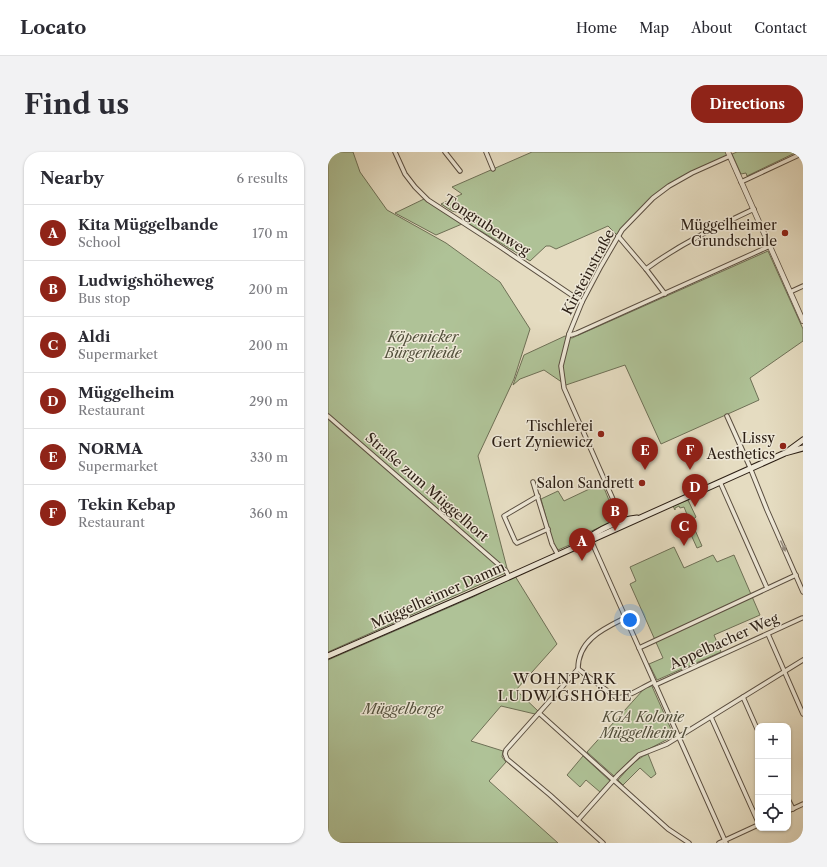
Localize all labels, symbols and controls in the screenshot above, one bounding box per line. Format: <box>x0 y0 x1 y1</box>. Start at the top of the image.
text: Locato <box>20 16 86 39</box>
text: Home <box>576 19 617 37</box>
text: Map <box>639 19 669 37</box>
text: About <box>691 19 732 37</box>
text: Contact <box>754 19 807 37</box>
button: Directions <box>691 85 803 123</box>
text: Find us <box>24 87 129 121</box>
text: Nearby <box>40 168 104 188</box>
text: 6 results <box>237 170 288 186</box>
street label: Tongrubenweg <box>440 190 534 260</box>
text: Kita Müggelbande <box>78 215 218 234</box>
place label: Müggelheimer Grundschule <box>680 216 777 250</box>
text: A <box>48 225 58 241</box>
text: 170 m <box>252 225 288 241</box>
street label: Kirsteinstraße <box>558 226 618 318</box>
marker: Müggelheimer Grundschule <box>780 228 790 238</box>
text: School <box>78 234 121 250</box>
text: Ludwigshöheweg <box>78 271 214 290</box>
text: B <box>48 281 58 297</box>
text: 200 m <box>248 281 288 297</box>
text: Bus stop <box>78 290 130 306</box>
text: Aldi <box>78 327 110 346</box>
park label: Köpenicker Bürgerheide <box>384 328 463 362</box>
text: C <box>48 337 58 353</box>
text: 200 m <box>248 337 288 353</box>
text: Supermarket <box>78 346 158 362</box>
text: Müggelheim <box>78 383 175 402</box>
text: D <box>47 393 59 409</box>
text: 290 m <box>249 393 288 409</box>
text: Restaurant <box>78 402 145 418</box>
place label: Tischlerei Gert Zyniewicz <box>491 417 593 451</box>
street label: Straße zum Müggelhort <box>362 429 492 546</box>
marker: Tischlerei Gert Zyniewicz <box>596 429 606 439</box>
place label: Lissy Aesthetics <box>706 429 775 463</box>
pin: E <box>632 437 658 470</box>
pin: F <box>677 437 703 470</box>
text: NORMA <box>78 439 143 458</box>
marker: Lissy Aesthetics <box>778 441 788 451</box>
text: E <box>48 449 58 465</box>
text: 330 m <box>250 449 288 465</box>
text: Supermarket <box>78 458 158 474</box>
place label: Salon Sandrett <box>537 474 634 492</box>
pin: D <box>682 474 708 507</box>
marker: Salon Sandrett <box>637 478 647 488</box>
text: Tekin Kebap <box>78 495 176 514</box>
pin: B <box>602 498 628 531</box>
text: F <box>49 505 57 521</box>
text: 360 m <box>249 505 288 521</box>
pin: C <box>671 513 697 546</box>
text: Restaurant <box>78 514 145 530</box>
pin: A <box>569 528 595 561</box>
one-way arrow <box>780 540 786 552</box>
street label: Müggelheimer Damm <box>368 557 508 633</box>
street label: Appelbacher Weg <box>666 609 782 674</box>
your location <box>620 610 640 630</box>
district label: WOHNPARK LUDWIGSHÖHE <box>497 669 633 705</box>
park label: Müggelberge <box>361 700 444 718</box>
park label: KGA Kolonie Müggelheim I <box>598 708 689 742</box>
map controls <box>755 723 791 831</box>
button: + <box>755 723 791 759</box>
button: − <box>755 759 791 795</box>
button: locate <box>755 795 791 831</box>

